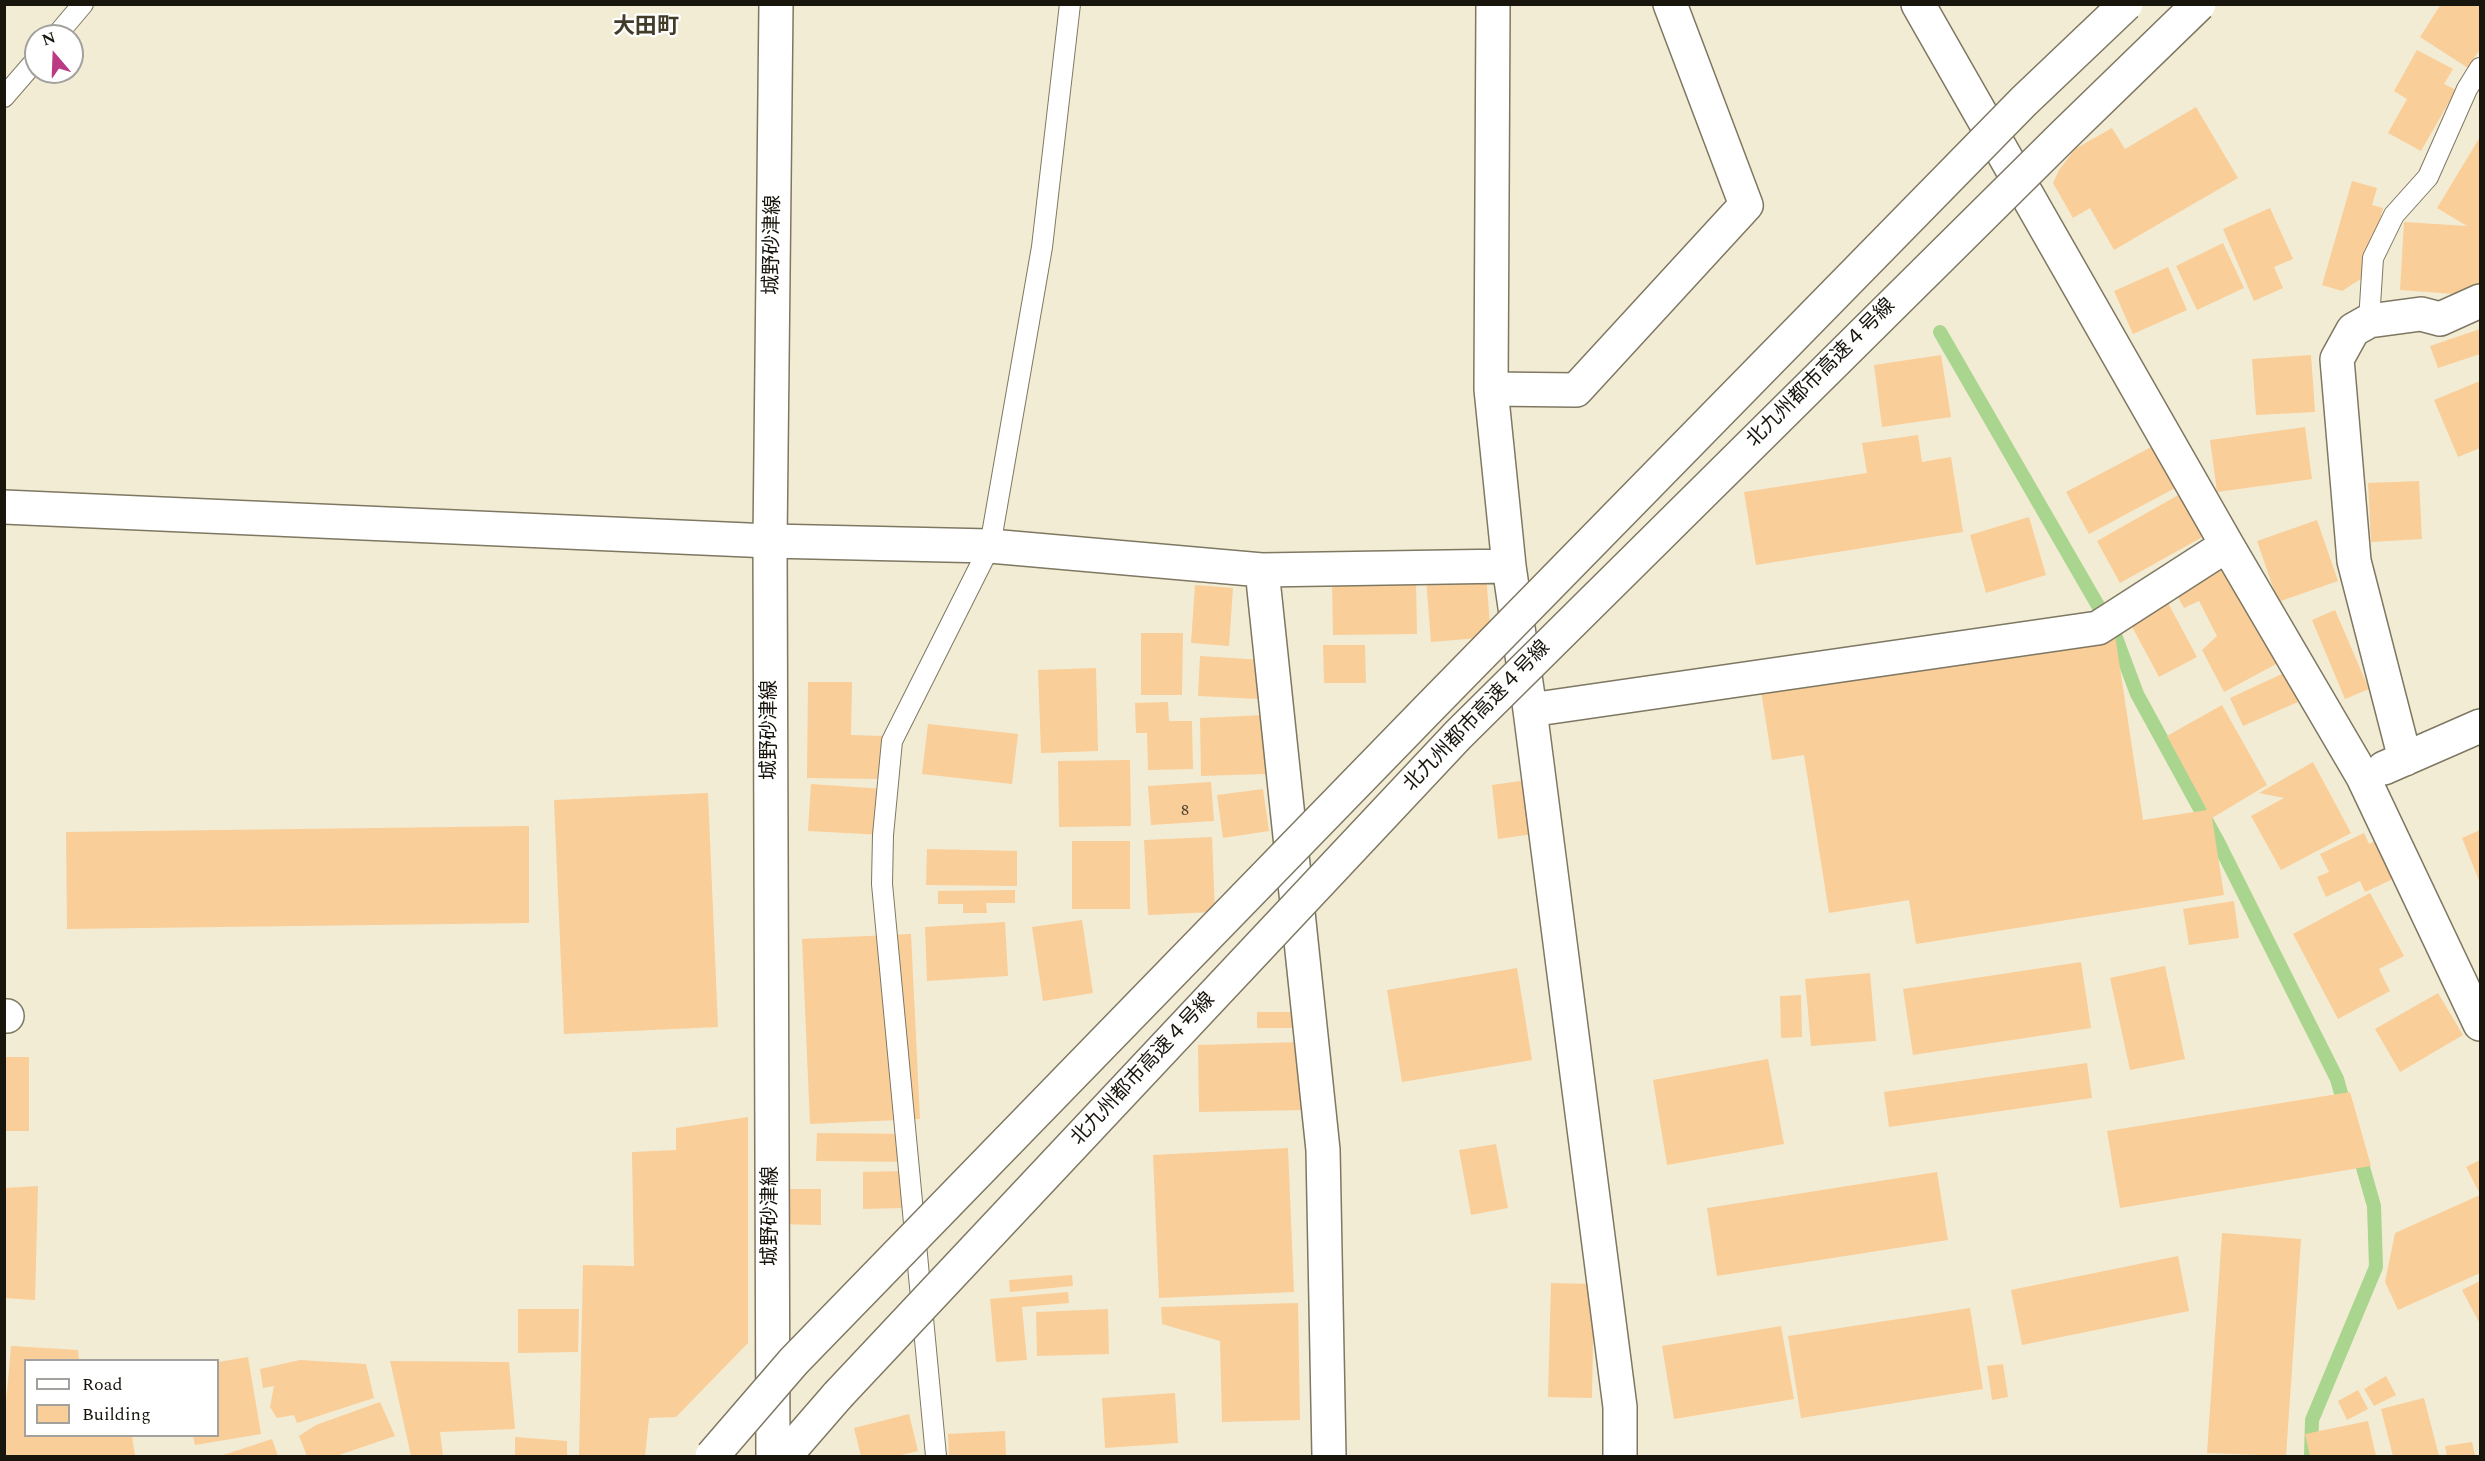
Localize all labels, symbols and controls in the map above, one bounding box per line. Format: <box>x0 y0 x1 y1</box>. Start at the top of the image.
district label: 大田町 <box>613 16 679 42</box>
north arrow <box>24 24 84 84</box>
text: N <box>39 25 59 52</box>
street label: 城野砂津線 <box>761 195 787 295</box>
street label: 北九州都市高速４号線 <box>1743 295 1901 453</box>
street label: 北九州都市高速４号線 <box>1400 637 1556 797</box>
street label: 城野砂津線 <box>759 680 783 780</box>
house number: 8 <box>1181 802 1189 822</box>
street label: 北九州都市高速４号線 <box>1067 989 1221 1151</box>
street label: 城野砂津線 <box>760 1166 784 1266</box>
legend <box>24 1359 219 1437</box>
text: Road <box>82 1371 123 1398</box>
text: Building <box>82 1401 151 1428</box>

